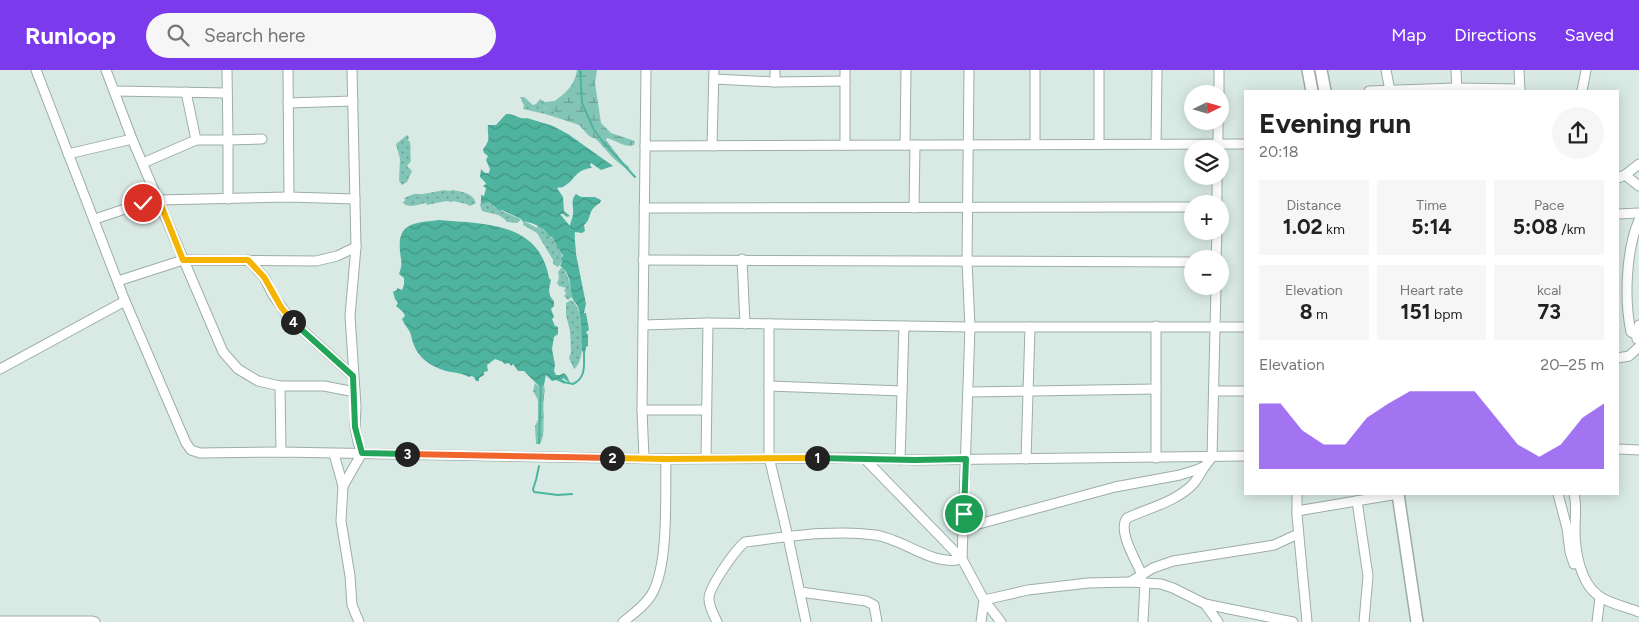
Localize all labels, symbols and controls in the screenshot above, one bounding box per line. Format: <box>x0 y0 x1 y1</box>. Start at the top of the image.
search box <box>146 13 496 58</box>
text: Runloop <box>25 21 116 50</box>
icon: search <box>164 21 192 49</box>
text: Search here <box>204 24 305 47</box>
text: Map <box>1391 24 1426 46</box>
text: Directions <box>1454 24 1536 46</box>
text: Saved <box>1564 24 1614 46</box>
north arrow <box>1184 85 1229 130</box>
map controls <box>1184 85 1229 295</box>
text: Evening run <box>1259 106 1411 140</box>
button: share <box>1552 107 1604 159</box>
button: layers <box>1184 140 1229 185</box>
text: 20:18 <box>1259 142 1299 161</box>
pin <box>122 182 164 224</box>
icon: check <box>129 189 157 217</box>
button: + <box>1184 195 1229 240</box>
text: Distance <box>1286 197 1341 214</box>
text: Time <box>1416 197 1447 214</box>
text: Pace <box>1534 197 1564 214</box>
text: 1.02 <box>1283 214 1323 239</box>
text: 5:14 <box>1411 214 1452 239</box>
text: 5:08 <box>1513 214 1558 239</box>
text: km <box>1323 221 1345 238</box>
text: /km <box>1558 221 1585 238</box>
button: − <box>1184 250 1229 295</box>
text: Elevation <box>1285 282 1343 299</box>
text: Heart rate <box>1400 282 1463 299</box>
text: kcal <box>1537 282 1561 299</box>
text: 8 <box>1300 299 1313 324</box>
text: 151 <box>1401 299 1431 324</box>
text: 73 <box>1537 299 1561 324</box>
text: m <box>1313 306 1328 323</box>
text: bpm <box>1431 306 1462 323</box>
pin: 4 <box>280 310 306 334</box>
text: 4 <box>289 314 298 331</box>
text: Elevation <box>1259 355 1325 374</box>
text: 20–25 m <box>1540 355 1604 374</box>
pin: 3 <box>394 442 420 466</box>
text: 3 <box>404 446 411 463</box>
pin: 2 <box>600 446 624 470</box>
pin: 1 <box>804 446 830 470</box>
text: 2 <box>608 450 617 467</box>
text: 1 <box>815 450 820 467</box>
pin <box>943 493 985 535</box>
icon: arrive <box>950 500 978 528</box>

